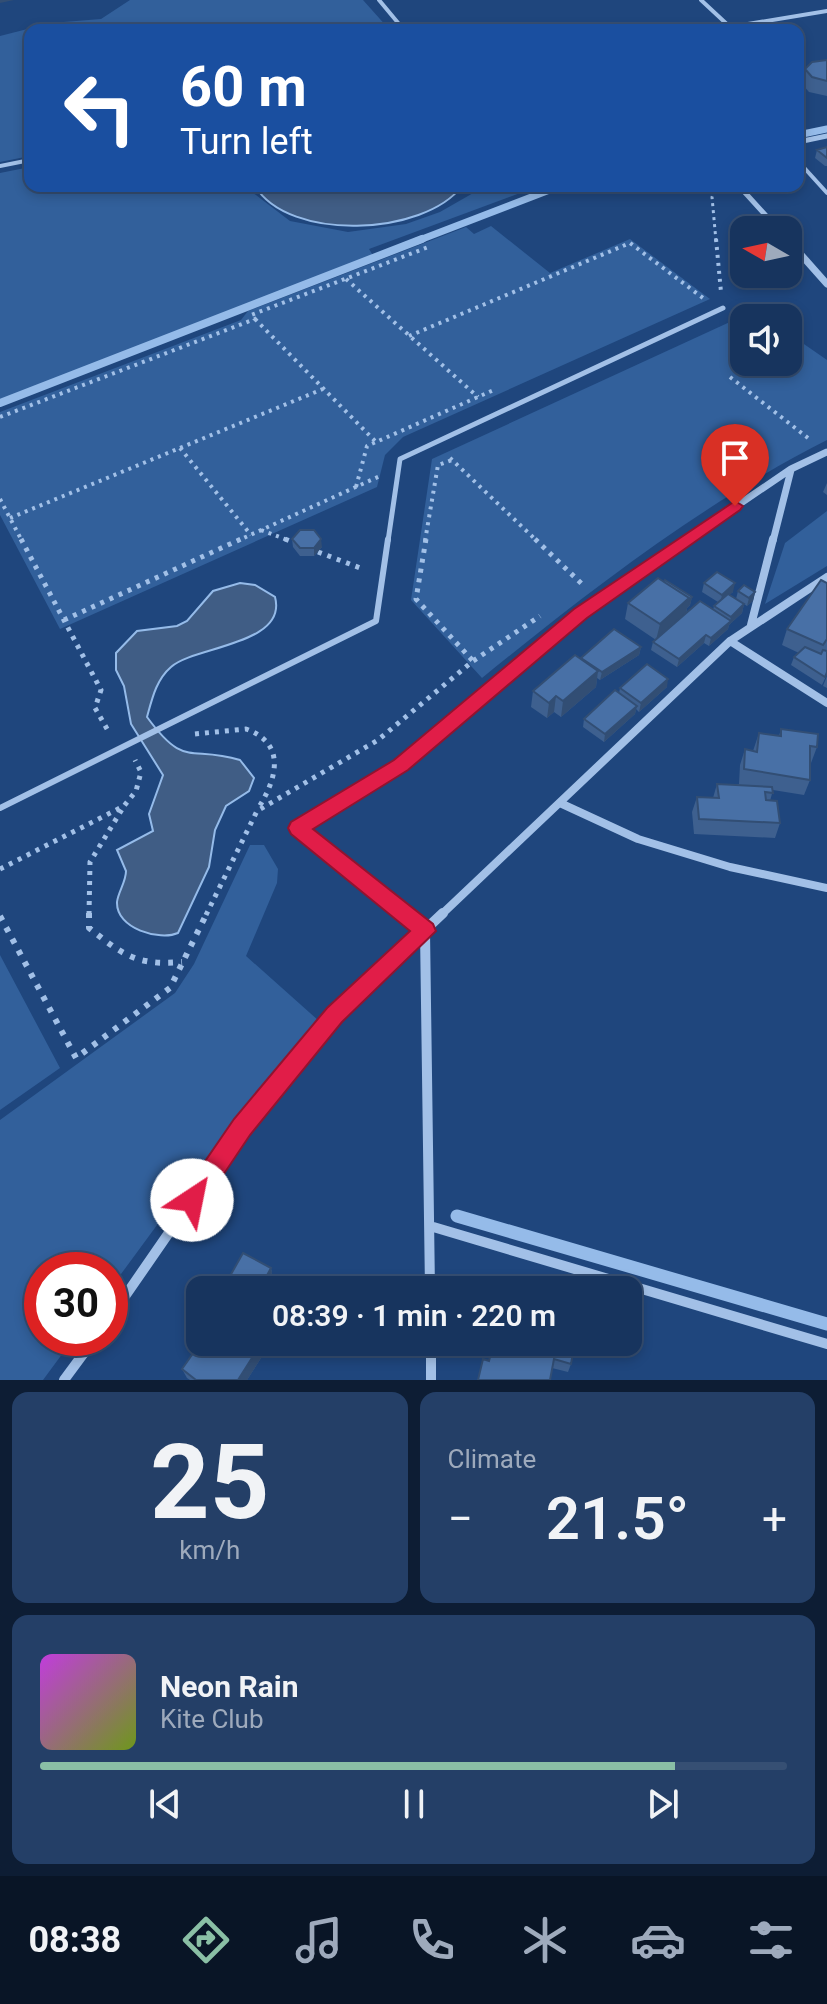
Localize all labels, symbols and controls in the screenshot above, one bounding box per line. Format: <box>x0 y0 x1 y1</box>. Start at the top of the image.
text: 60 m <box>180 54 307 120</box>
icon: left <box>48 56 152 160</box>
text: Turn left <box>180 121 313 163</box>
north arrow <box>730 216 802 288</box>
map controls <box>730 216 802 376</box>
button: sound <box>730 304 802 376</box>
pin <box>701 424 769 506</box>
icon: arrive <box>713 436 757 480</box>
position arrow <box>150 1158 234 1242</box>
speed limit sign: 30 <box>24 1252 128 1356</box>
text: 08:39 · 1 min · 220 m <box>272 1298 556 1333</box>
text: 25 <box>150 1422 269 1543</box>
text: Climate <box>448 1444 536 1474</box>
text: 21.5° <box>546 1483 689 1554</box>
text: − <box>448 1493 473 1545</box>
text: + <box>762 1493 787 1545</box>
text: km/h <box>179 1535 240 1565</box>
text: Neon Rain <box>160 1669 299 1704</box>
text: Kite Club <box>160 1704 264 1734</box>
icon: previous <box>143 1782 187 1826</box>
icon: pause <box>392 1782 436 1826</box>
icon: next <box>641 1782 685 1826</box>
icon: directions <box>178 1912 234 1968</box>
icon: music <box>291 1912 347 1968</box>
icon: phone <box>404 1912 460 1968</box>
icon: climate <box>517 1912 573 1968</box>
icon: car <box>630 1912 686 1968</box>
icon: filters <box>743 1912 799 1968</box>
text: 08:38 <box>28 1919 121 1961</box>

